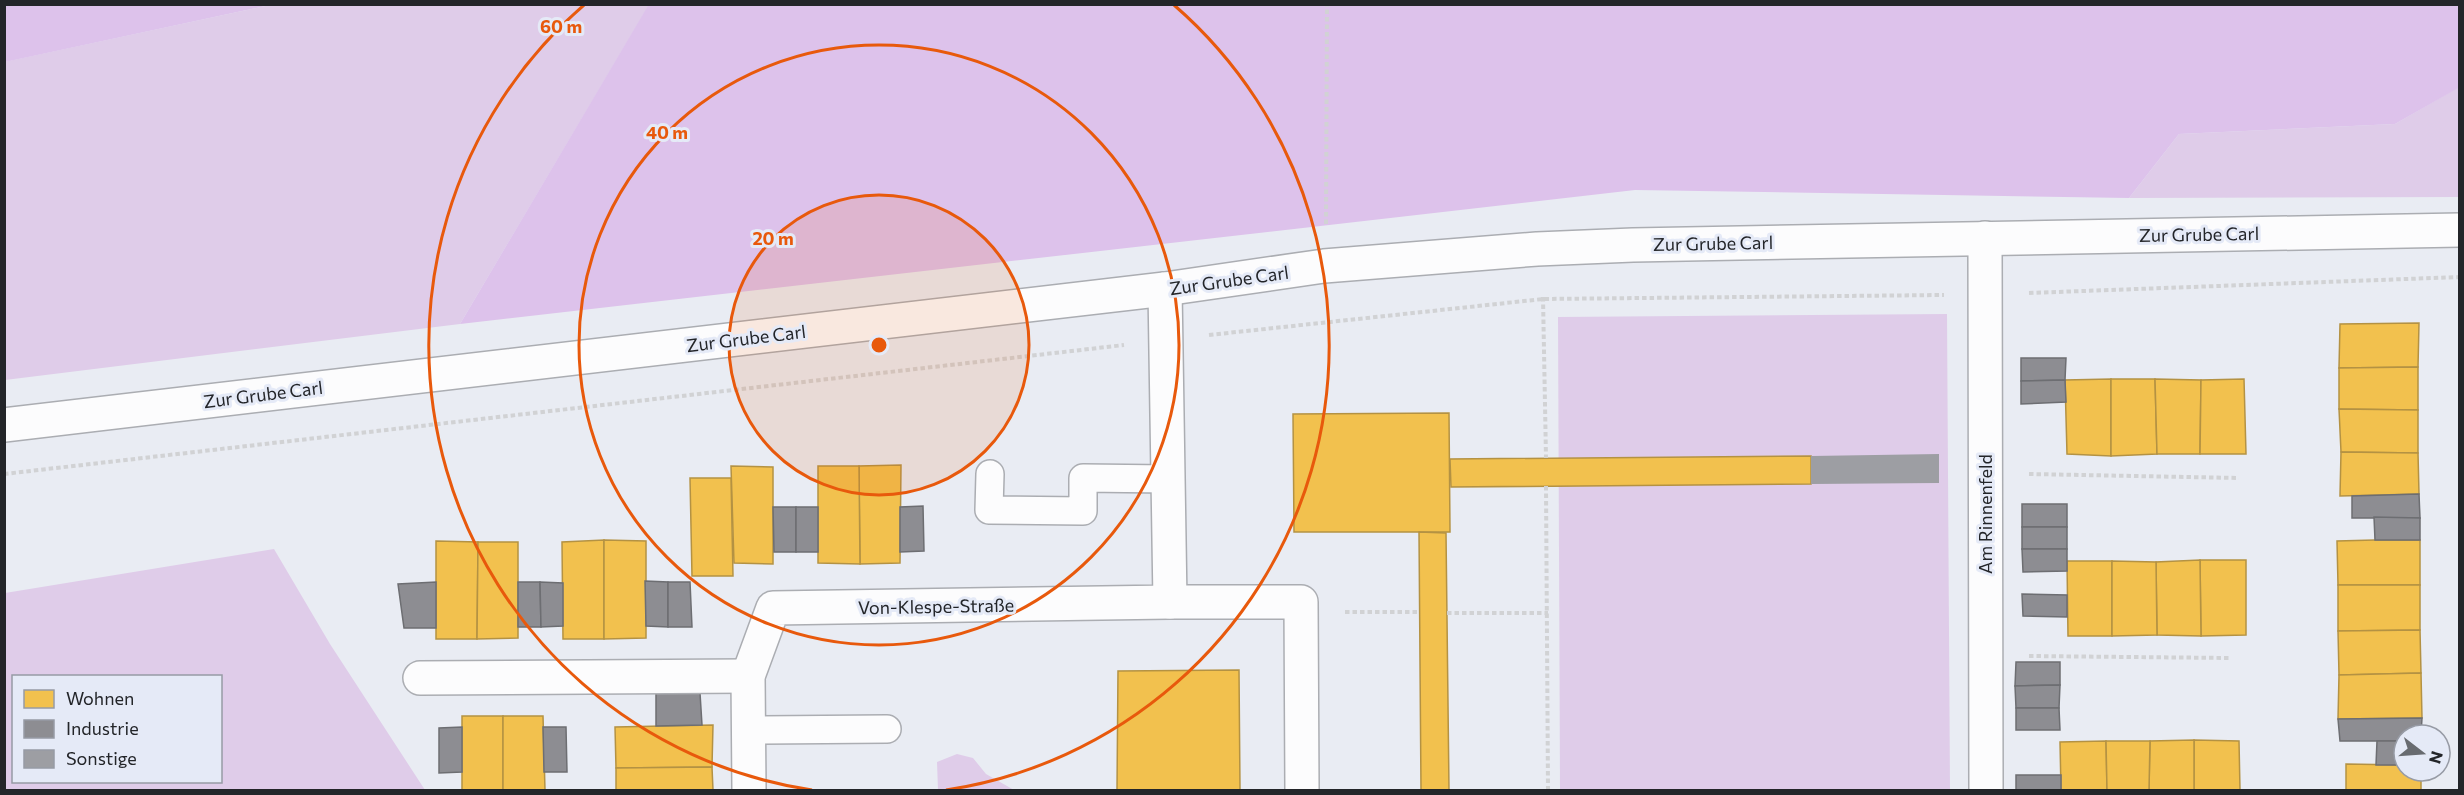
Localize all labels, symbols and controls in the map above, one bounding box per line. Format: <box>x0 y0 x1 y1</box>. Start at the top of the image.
text: 60 m <box>540 15 582 37</box>
text: 40 m <box>646 121 688 143</box>
street label: Zur Grube Carl <box>2139 222 2259 246</box>
text: 20 m <box>752 227 794 249</box>
street label: Zur Grube Carl <box>1653 231 1773 255</box>
street label: Zur Grube Carl <box>1168 261 1290 299</box>
street label: Zur Grube Carl <box>685 320 807 356</box>
centre of rings <box>869 335 889 355</box>
street label: Zur Grube Carl <box>202 376 324 412</box>
street label: Am Rinnenfeld <box>1974 454 1996 574</box>
street label: Von-Klespe-Straße <box>858 594 1014 618</box>
legend <box>12 675 222 783</box>
text: Wohnen <box>66 687 134 709</box>
text: Industrie <box>66 717 139 739</box>
north arrow <box>2392 723 2452 783</box>
text: Sonstige <box>66 747 137 769</box>
text: N <box>2426 749 2448 766</box>

